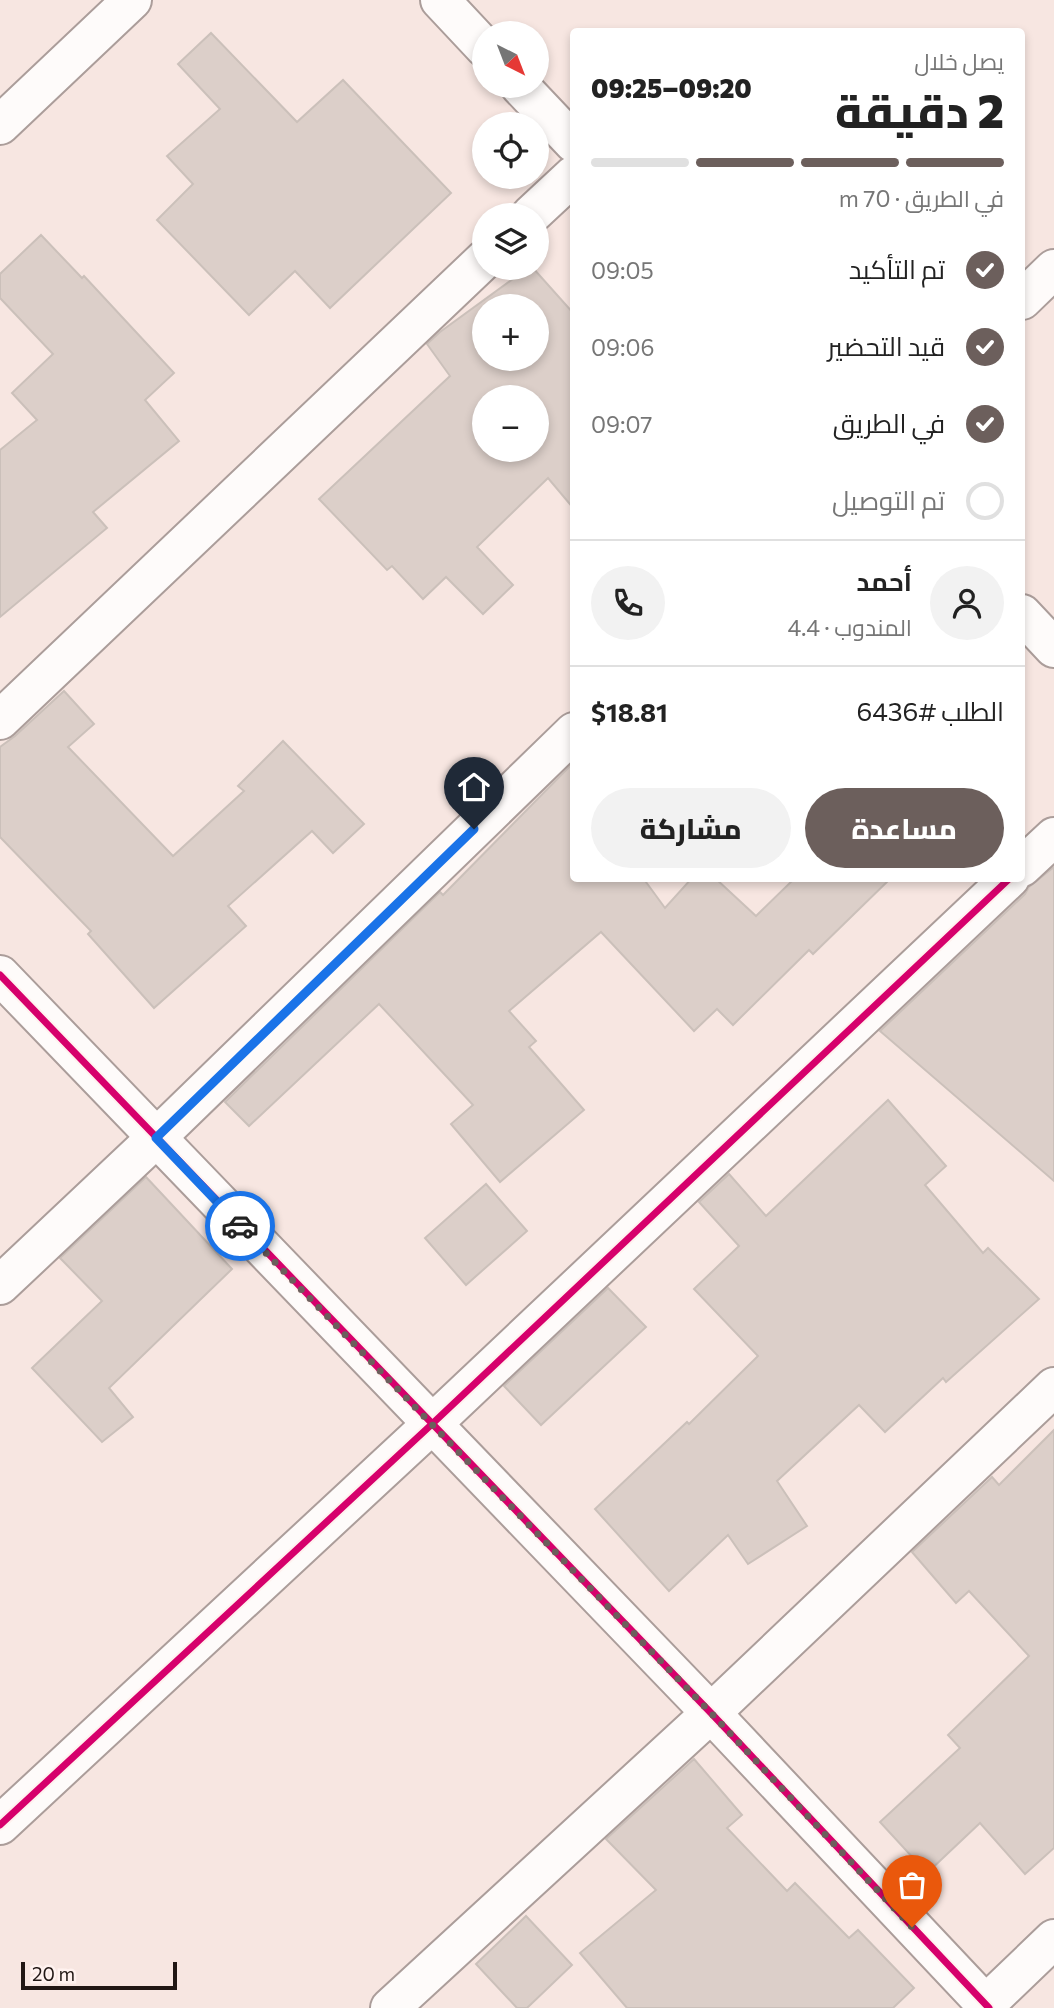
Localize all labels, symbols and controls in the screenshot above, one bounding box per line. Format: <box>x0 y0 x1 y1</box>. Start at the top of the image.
north arrow <box>472 21 550 98</box>
map controls <box>472 21 549 462</box>
text: يصل خلال <box>914 47 1004 75</box>
text: 09:20–09:25 <box>591 72 752 103</box>
text: 2 دقيقة <box>835 81 1004 137</box>
button: locate <box>472 112 549 189</box>
text: في الطريق · 70 m <box>839 184 1004 212</box>
button: layers <box>472 203 549 280</box>
icon: check <box>966 251 1004 289</box>
text: تم التأكيد <box>849 253 945 284</box>
text: 09:05 <box>591 256 654 284</box>
button: + <box>472 294 549 371</box>
icon: check <box>966 328 1004 366</box>
text: قيد التحضير <box>828 330 945 361</box>
text: 09:06 <box>591 333 654 361</box>
button: − <box>472 385 549 462</box>
icon: check <box>966 405 1004 443</box>
text: في الطريق <box>833 407 945 438</box>
text: 09:07 <box>591 410 652 438</box>
text: تم التوصيل <box>832 484 945 515</box>
text: أحمد <box>856 565 912 596</box>
button: phone <box>591 566 665 640</box>
button: person <box>930 566 1004 640</box>
text: المندوب · 4.4 <box>787 613 912 641</box>
text: الطلب #6436 <box>856 695 1004 726</box>
text: $18.81 <box>591 696 668 727</box>
pin <box>444 757 504 829</box>
icon: home <box>455 768 493 806</box>
button: مشاركة <box>591 788 791 868</box>
button: مساعدة <box>805 788 1004 868</box>
courier <box>205 1191 275 1261</box>
icon: car <box>221 1207 259 1245</box>
pin <box>882 1855 942 1927</box>
icon: bag <box>893 1866 931 1904</box>
scale bar <box>21 1959 177 1991</box>
text: 20 m <box>32 1962 75 1985</box>

